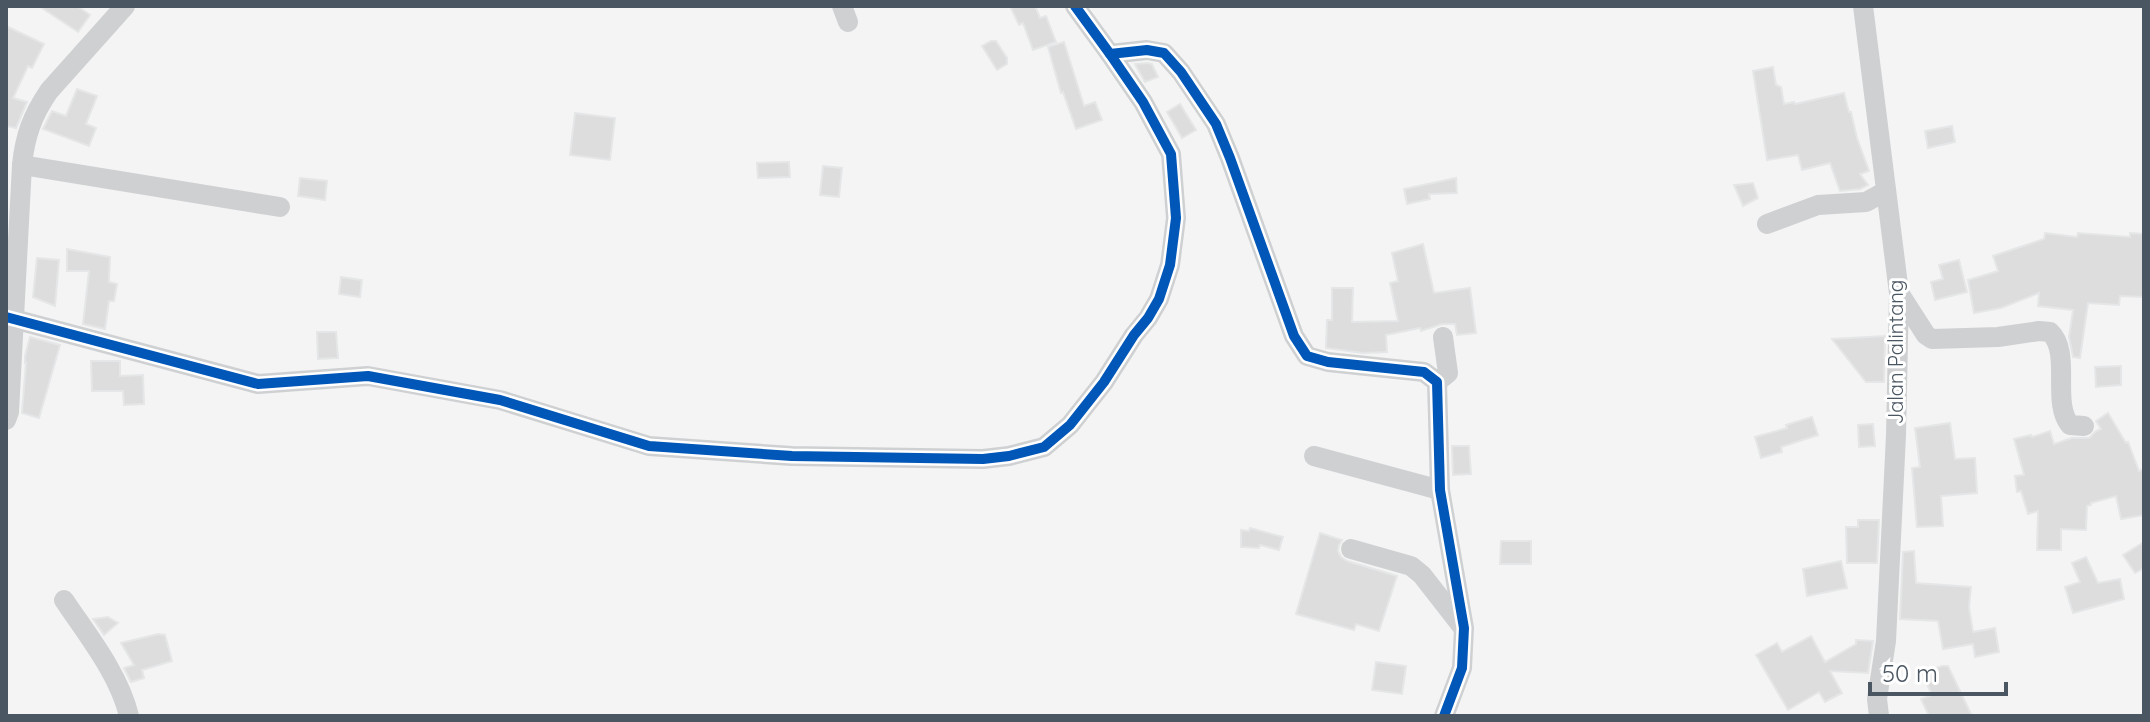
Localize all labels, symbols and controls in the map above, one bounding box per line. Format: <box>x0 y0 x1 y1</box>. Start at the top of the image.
street label: Jalan Palintang <box>1883 280 1908 424</box>
scale bar <box>1870 646 2006 696</box>
text: 50 m <box>1882 658 1938 688</box>

